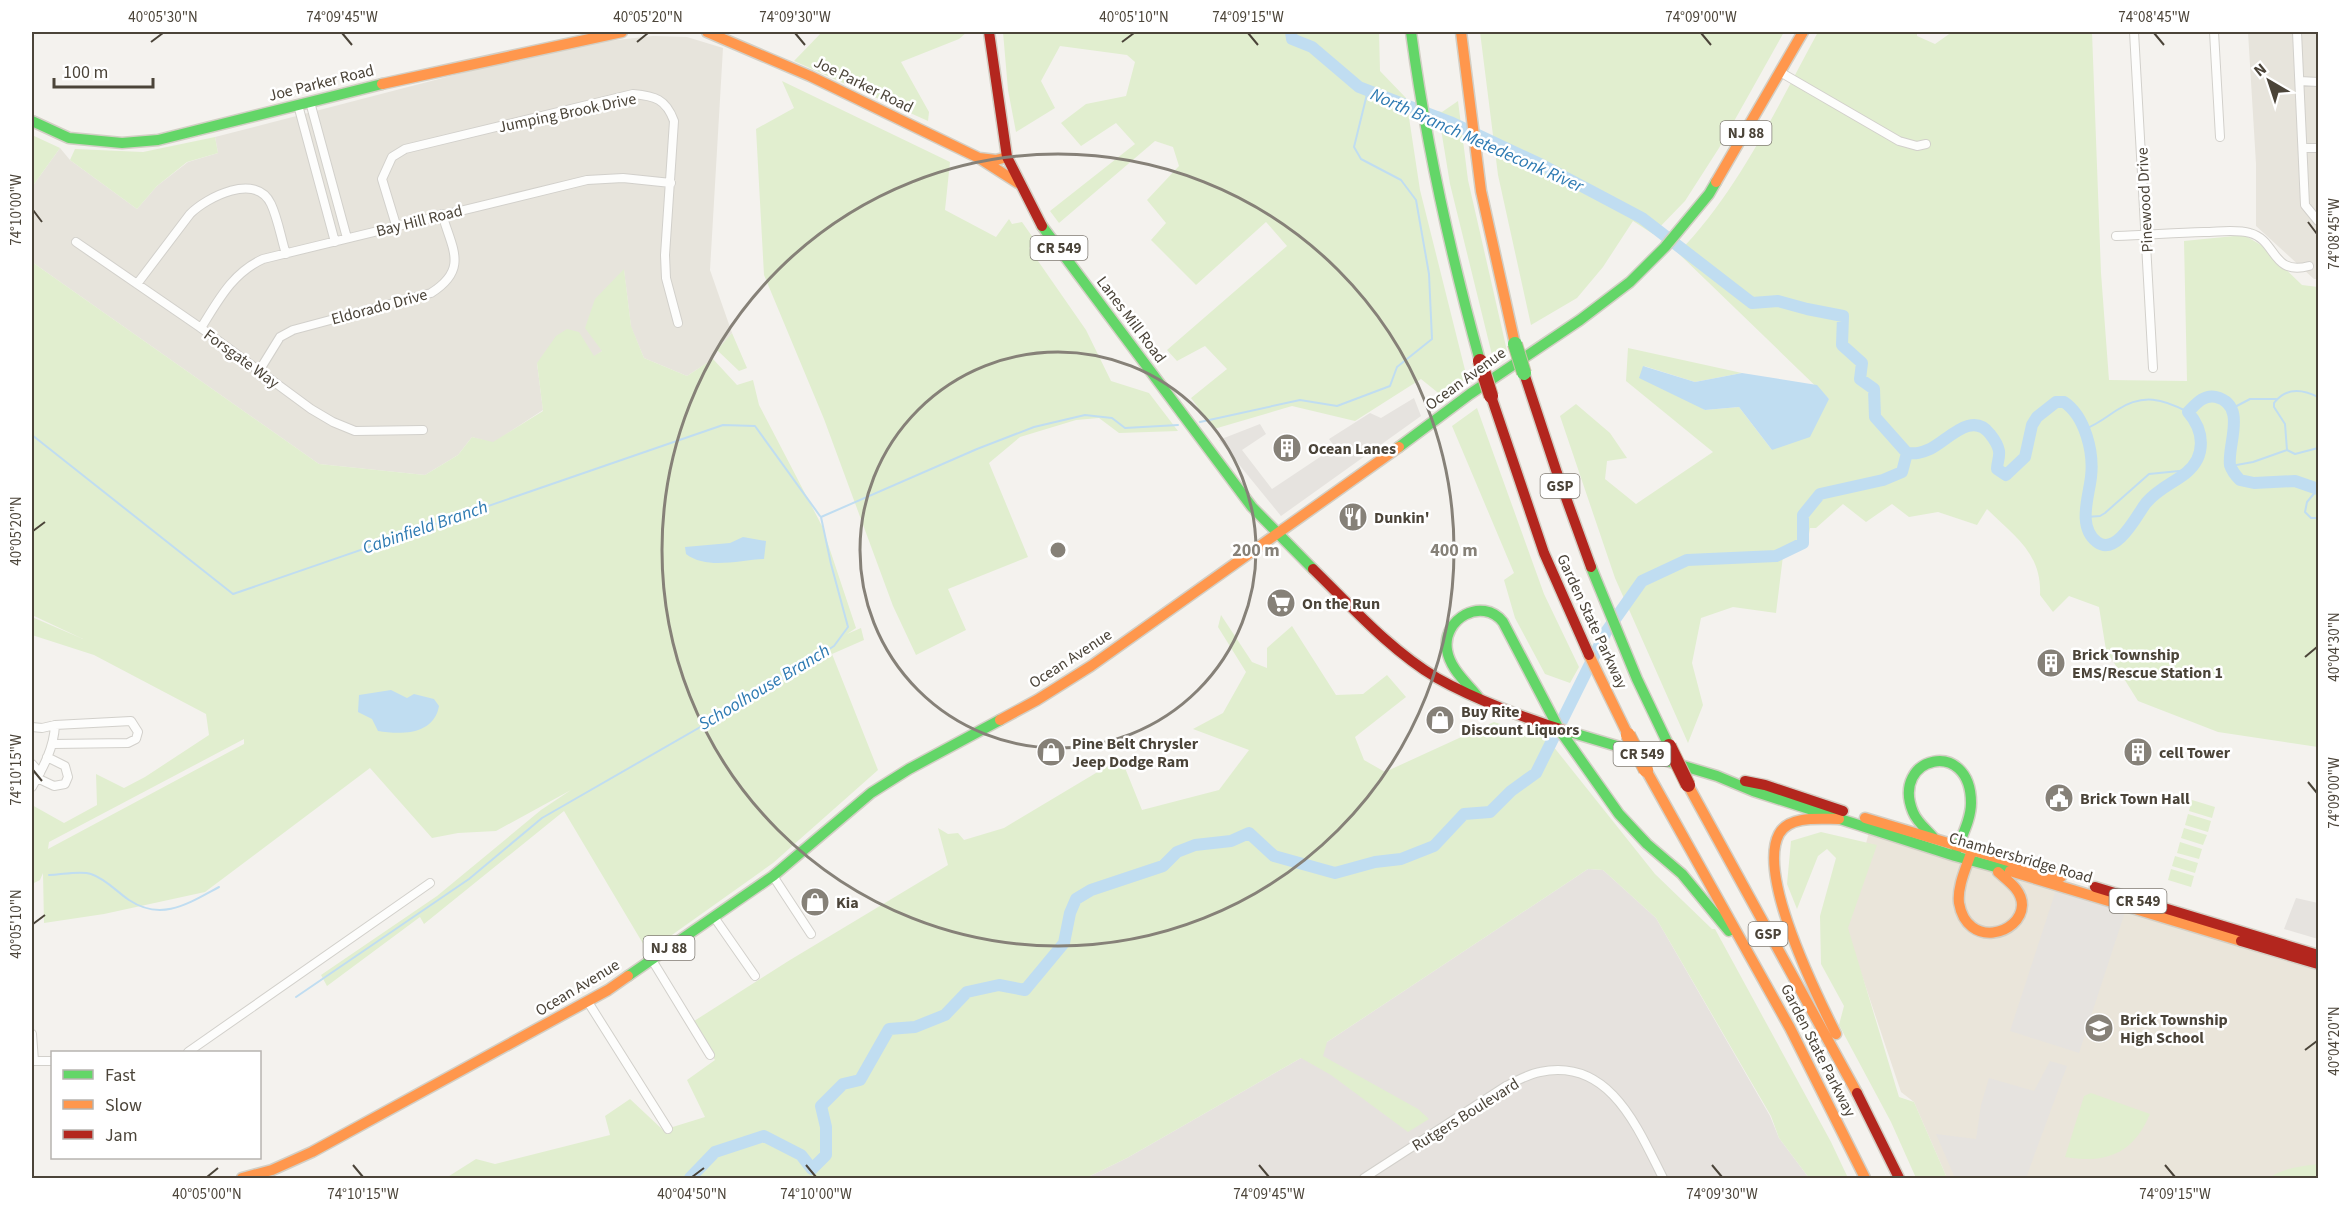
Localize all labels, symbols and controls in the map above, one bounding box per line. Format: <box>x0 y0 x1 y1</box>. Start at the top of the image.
text: 40°05'30"N <box>128 7 198 28</box>
text: 74°09'45"W <box>306 7 378 28</box>
text: 40°05'20"N <box>613 7 683 28</box>
text: 74°09'30"W <box>759 7 831 28</box>
text: 40°05'10"N <box>1099 7 1169 28</box>
text: 74°09'15"W <box>1212 7 1284 28</box>
text: 74°09'00"W <box>1665 7 1737 28</box>
text: 74°08'45"W <box>2118 7 2190 28</box>
scale bar <box>54 51 153 89</box>
street label: Joe Parker Road <box>810 51 917 118</box>
north arrow <box>2239 51 2299 111</box>
text: N <box>2249 58 2271 82</box>
street label: Joe Parker Road <box>266 59 376 107</box>
text: 100 m <box>63 60 108 85</box>
water label: North Branch Metedeconk River <box>1366 82 1588 199</box>
street label: Jumping Brook Drive <box>496 88 638 138</box>
road number: NJ 88 <box>1720 121 1772 145</box>
street label: Pinewood Drive <box>2131 147 2159 253</box>
text: 74°10'00"W <box>6 174 27 246</box>
text: 74°08'45"W <box>2324 198 2345 270</box>
street label: Bay Hill Road <box>374 200 465 242</box>
road number: CR 549 <box>1030 236 1088 260</box>
street label: Lanes Mill Road <box>1091 272 1171 368</box>
street label: Eldorado Drive <box>329 284 430 330</box>
street label: Forsgate Way <box>199 324 284 394</box>
street label: Ocean Avenue <box>1421 342 1510 416</box>
building icon: Ocean Lanes <box>1271 432 1303 464</box>
place label: Ocean Lanes <box>1308 438 1396 460</box>
road number: GSP <box>1540 474 1580 498</box>
water label: Cabinfield Branch <box>359 494 491 561</box>
text: 40°05'20"N <box>6 496 27 566</box>
restaurant icon: Dunkin' <box>1337 501 1369 533</box>
place label: Dunkin' <box>1374 507 1430 529</box>
text: 200 m <box>1232 538 1280 563</box>
text: 400 m <box>1430 538 1478 563</box>
centre of rings <box>1048 540 1068 560</box>
street label: Garden State Parkway <box>1551 550 1633 693</box>
supermarket icon: On the Run <box>1265 587 1297 619</box>
place label: On the Run <box>1302 593 1380 615</box>
text: 40°04'30"N <box>2324 612 2345 682</box>
street label: Ocean Avenue <box>1025 624 1116 694</box>
water label: Schoolhouse Branch <box>694 638 835 737</box>
place label: Brick Township EMS/Rescue Station 1 <box>2072 644 2223 684</box>
building icon: Brick Township EMS/Rescue Station 1 <box>2035 647 2067 679</box>
place label: Buy Rite Discount Liquors <box>1461 701 1579 741</box>
shop icon: Buy Rite Discount Liquors <box>1424 704 1456 736</box>
place label: Pine Belt Chrysler Jeep Dodge Ram <box>1072 733 1199 773</box>
text: 74°10'15"W <box>6 734 27 806</box>
shop icon: Pine Belt Chrysler Jeep Dodge Ram <box>1035 736 1067 768</box>
building icon: cell Tower <box>2122 736 2154 768</box>
road number: CR 549 <box>1614 742 1670 766</box>
place label: cell Tower <box>2159 742 2231 764</box>
text: 74°09'00"W <box>2324 757 2345 829</box>
public building icon: Brick Town Hall <box>2043 782 2075 814</box>
place label: Brick Town Hall <box>2080 788 2190 810</box>
street label: Chambersbridge Road <box>1946 827 2095 889</box>
shop icon: Kia <box>799 886 831 918</box>
text: 40°05'10"N <box>6 889 27 959</box>
road number: CR 549 <box>2110 889 2166 913</box>
place label: Kia <box>836 892 859 914</box>
road number: GSP <box>1748 922 1788 946</box>
road number: NJ 88 <box>644 936 694 960</box>
street label: Ocean Avenue <box>531 954 624 1022</box>
street label: Garden State Parkway <box>1775 980 1861 1121</box>
text: 40°04'20"N <box>2324 1006 2345 1076</box>
place label: Brick Township High School <box>2120 1009 2228 1049</box>
school or university icon: Brick Township High School <box>2083 1012 2115 1044</box>
legend <box>51 1051 261 1159</box>
text: Fast <box>105 1063 136 1088</box>
street label: Rutgers Boulevard <box>1408 1073 1523 1157</box>
text: Slow <box>105 1093 142 1118</box>
text: Jam <box>105 1123 138 1148</box>
text: 40°05'00"N <box>172 1184 242 1205</box>
text: 74°10'15"W <box>327 1184 399 1205</box>
text: 40°04'50"N <box>657 1184 727 1205</box>
text: 74°10'00"W <box>780 1184 852 1205</box>
text: 74°09'45"W <box>1233 1184 1305 1205</box>
text: 74°09'30"W <box>1686 1184 1758 1205</box>
text: 74°09'15"W <box>2139 1184 2211 1205</box>

